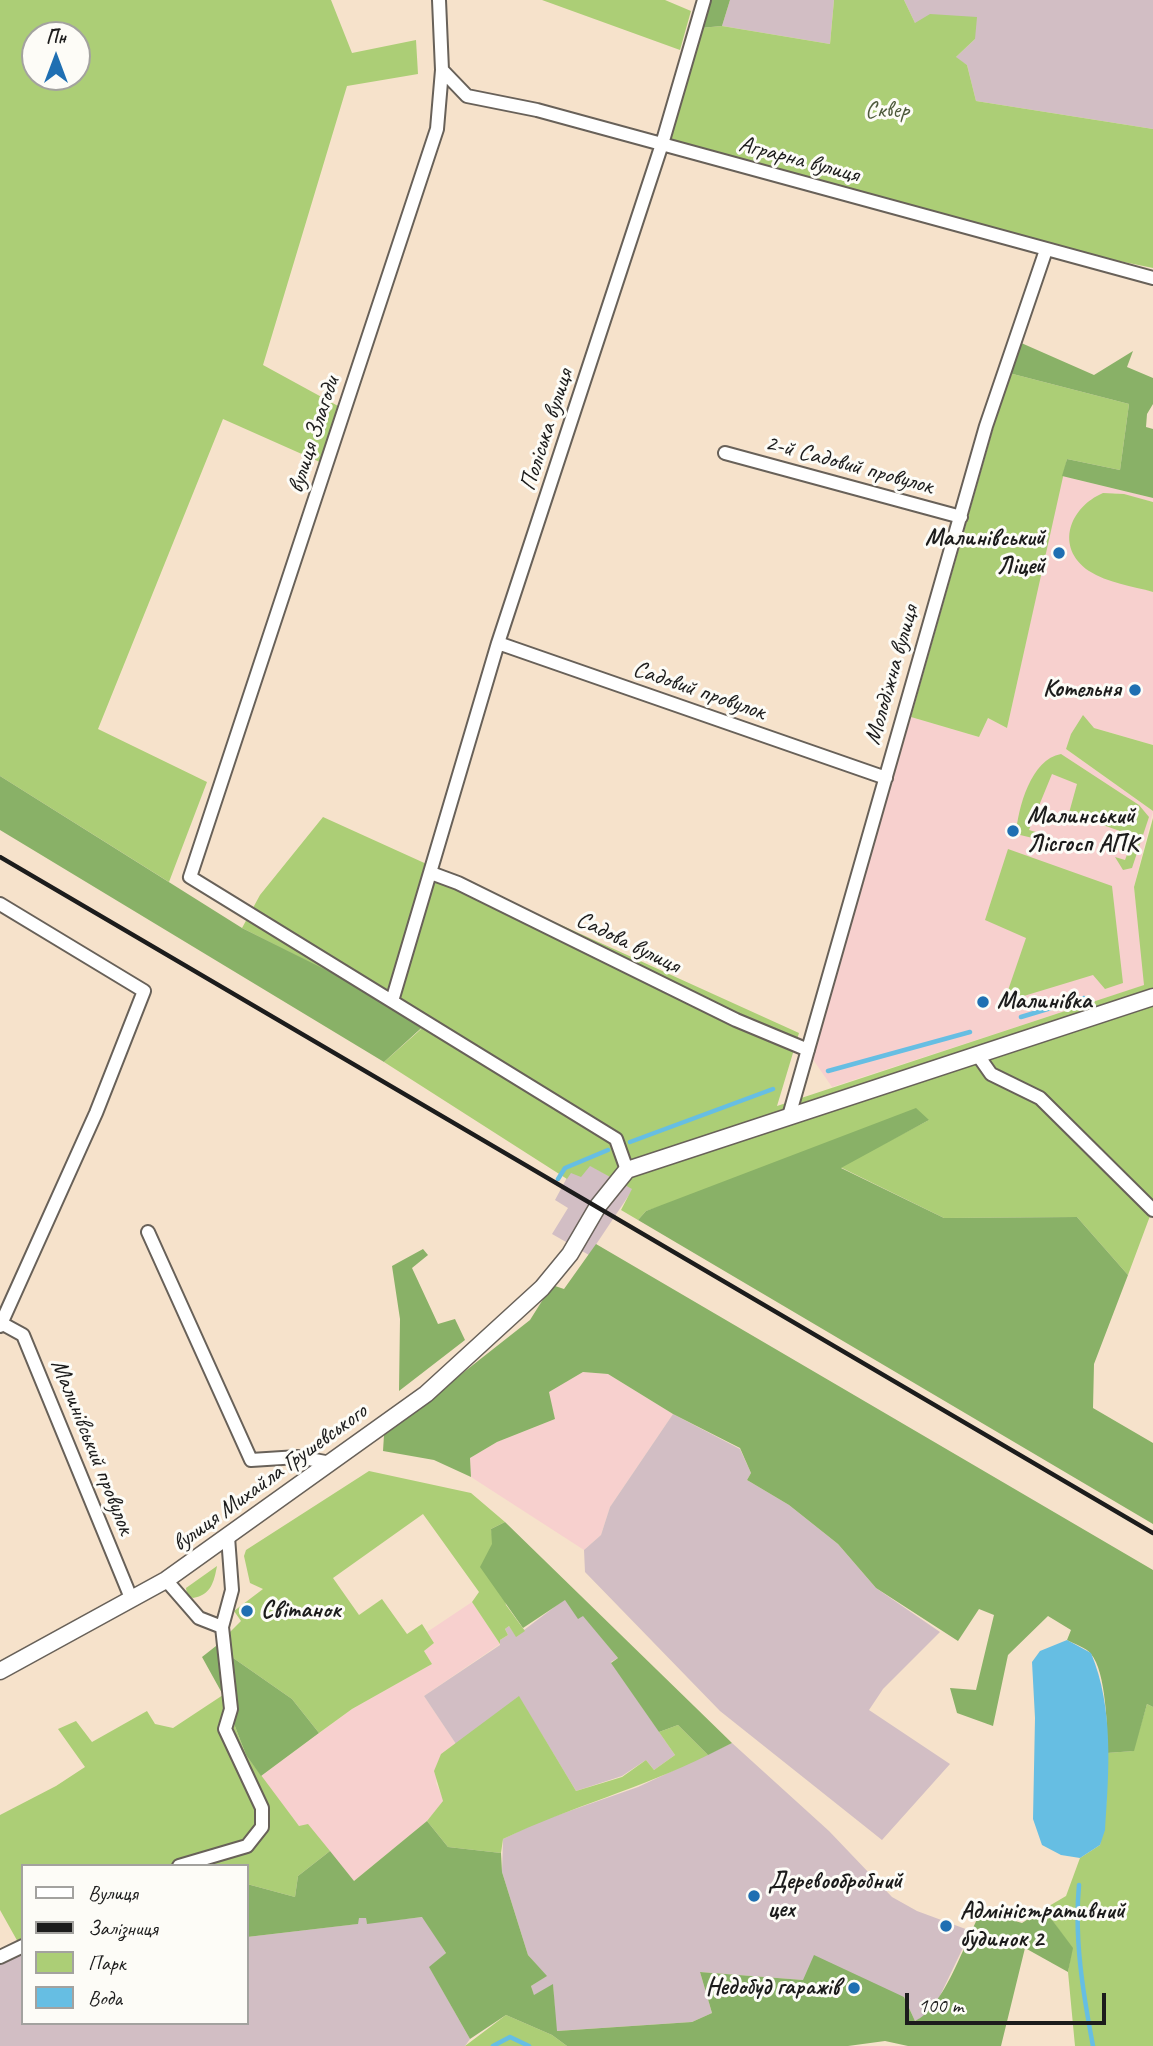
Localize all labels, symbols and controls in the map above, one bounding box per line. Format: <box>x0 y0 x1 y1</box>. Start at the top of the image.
north arrow <box>21 21 91 91</box>
text: Пн <box>46 25 66 49</box>
park label: Сквер <box>865 97 909 125</box>
street label: Аграрна вулиця <box>736 130 862 190</box>
street label: Поліська вулиця <box>514 365 580 495</box>
street label: вулиця Злагоди <box>282 373 346 497</box>
street label: 2-й Садовий провулок <box>762 429 936 501</box>
place label: Малинівський Ліцей <box>925 525 1045 581</box>
marker: Малинівський Ліцей <box>1051 545 1067 561</box>
street label: Молодіжна вулиця <box>858 602 926 748</box>
street label: Садовий провулок <box>629 655 769 727</box>
place label: Котельня <box>1043 676 1121 704</box>
marker: Котельня <box>1127 682 1143 698</box>
place label: Малинський Лісгосп АПК <box>1027 803 1138 859</box>
marker: Малинський Лісгосп АПК <box>1005 823 1021 839</box>
street label: Садова вулиця <box>571 905 685 981</box>
place label: Малинівка <box>997 988 1091 1016</box>
marker: Малинівка <box>975 994 991 1010</box>
street label: Малинівський провулок <box>44 1355 140 1539</box>
street label: вулиця Михайла Грушевського <box>167 1398 373 1558</box>
place label: Світанок <box>261 1597 341 1625</box>
marker: Світанок <box>239 1603 255 1619</box>
legend <box>21 1864 248 2025</box>
place label: Деревообробний цех <box>768 1868 902 1924</box>
text: Вулиця <box>88 1880 138 1906</box>
marker: Деревообробний цех <box>746 1888 762 1904</box>
place label: Адміністративний будинок 2 <box>960 1898 1125 1954</box>
text: Залізниця <box>88 1915 158 1941</box>
marker: Адміністративний будинок 2 <box>938 1918 954 1934</box>
text: Парк <box>88 1950 125 1976</box>
place label: Недобуд гаражів <box>706 1974 840 2002</box>
marker: Недобуд гаражів <box>846 1980 862 1996</box>
scale bar <box>908 1980 1109 2024</box>
text: Вода <box>88 1985 122 2011</box>
text: 100 m <box>918 1992 963 2018</box>

